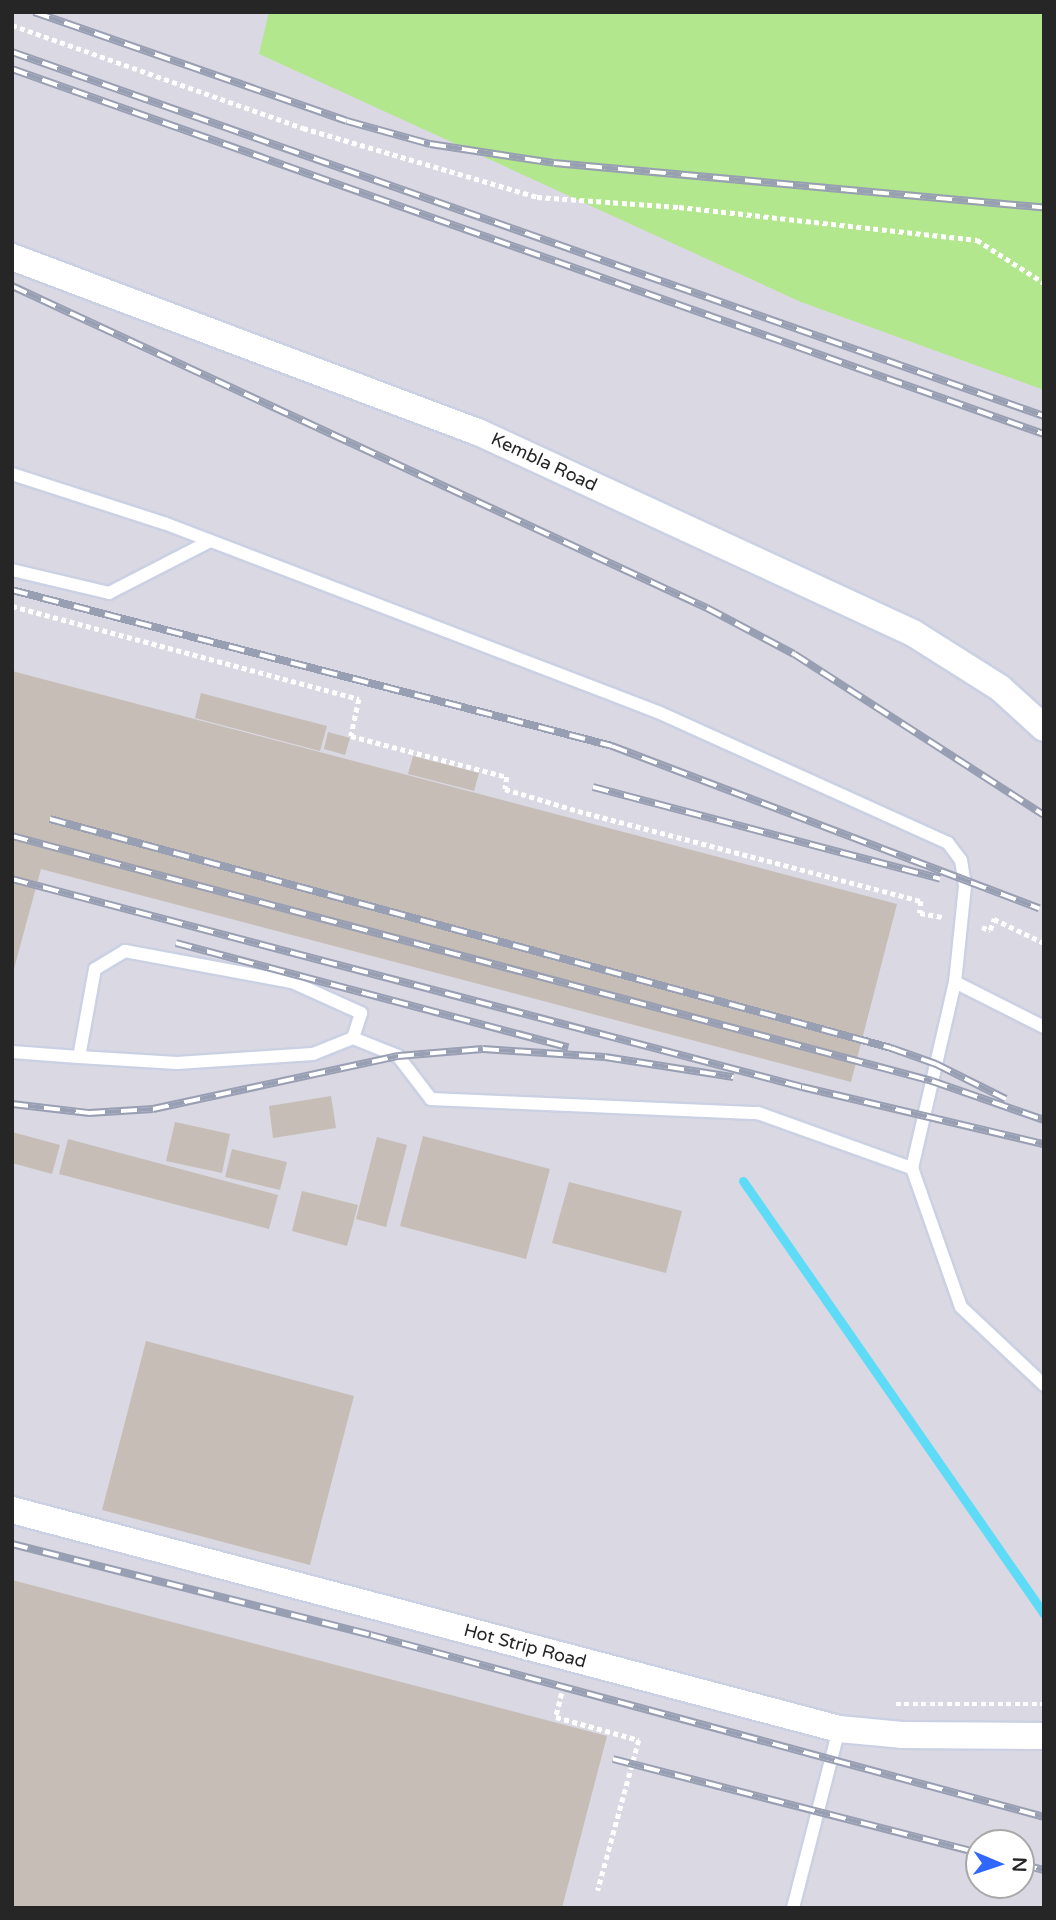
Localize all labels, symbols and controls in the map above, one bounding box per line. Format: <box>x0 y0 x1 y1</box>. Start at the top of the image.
street label: Kembla Road <box>487 428 601 496</box>
street label: Hot Strip Road <box>461 1619 589 1673</box>
north arrow <box>965 1829 1035 1899</box>
text: N <box>1008 1857 1030 1873</box>

